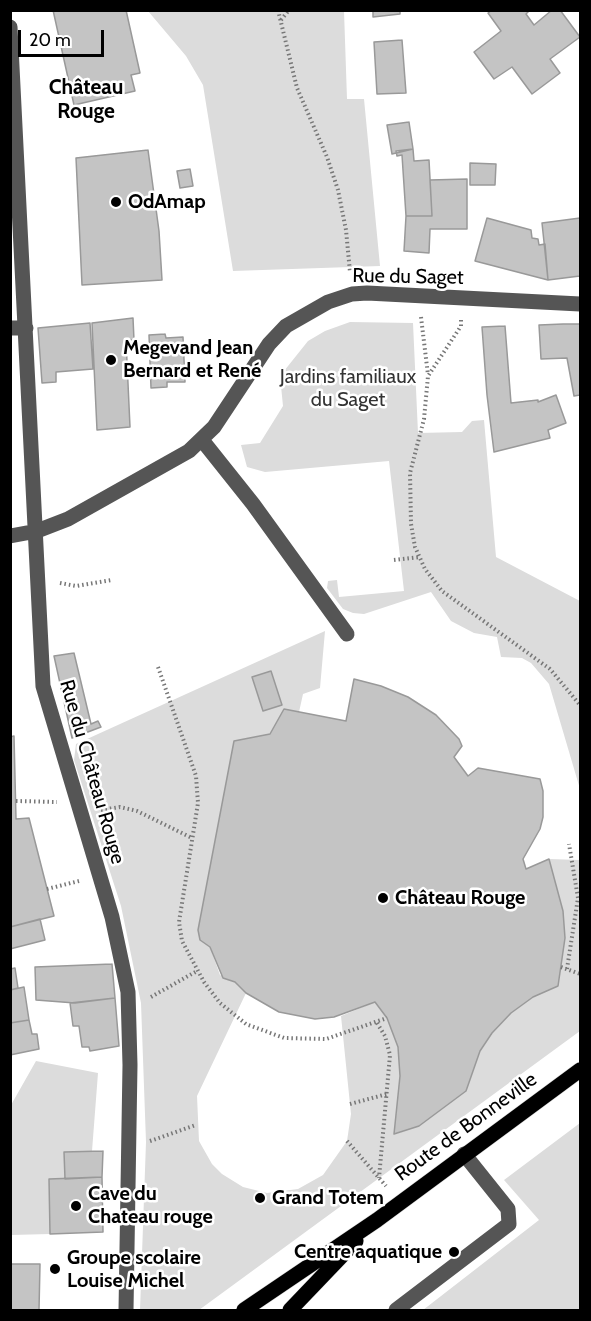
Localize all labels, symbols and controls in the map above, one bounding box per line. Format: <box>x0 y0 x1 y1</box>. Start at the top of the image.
scale bar <box>21 18 106 56</box>
text: 20 m <box>29 29 71 51</box>
district label: Château Rouge <box>49 75 123 125</box>
place label: OdAmap <box>128 190 206 214</box>
marker: OdAmap <box>109 195 123 209</box>
street label: Rue du Saget <box>352 264 464 290</box>
place label: Megevand Jean Bernard et René <box>123 336 261 383</box>
marker: Megevand Jean Bernard et René <box>104 353 118 367</box>
park label: Jardins familiaux du Saget <box>280 365 416 412</box>
street label: Rue du Château Rouge <box>54 677 130 867</box>
place label: Château Rouge <box>395 886 525 910</box>
marker: Château Rouge <box>376 891 390 905</box>
street label: Route de Bonneville <box>390 1067 542 1187</box>
place label: Cave du Chateau rouge <box>88 1182 213 1229</box>
place label: Grand Totem <box>272 1186 384 1210</box>
marker: Grand Totem <box>253 1191 267 1205</box>
marker: Cave du Chateau rouge <box>69 1199 83 1213</box>
place label: Centre aquatique <box>294 1240 442 1264</box>
marker: Centre aquatique <box>447 1245 461 1259</box>
place label: Groupe scolaire Louise Michel <box>67 1246 201 1293</box>
marker: Groupe scolaire Louise Michel <box>48 1262 62 1276</box>

